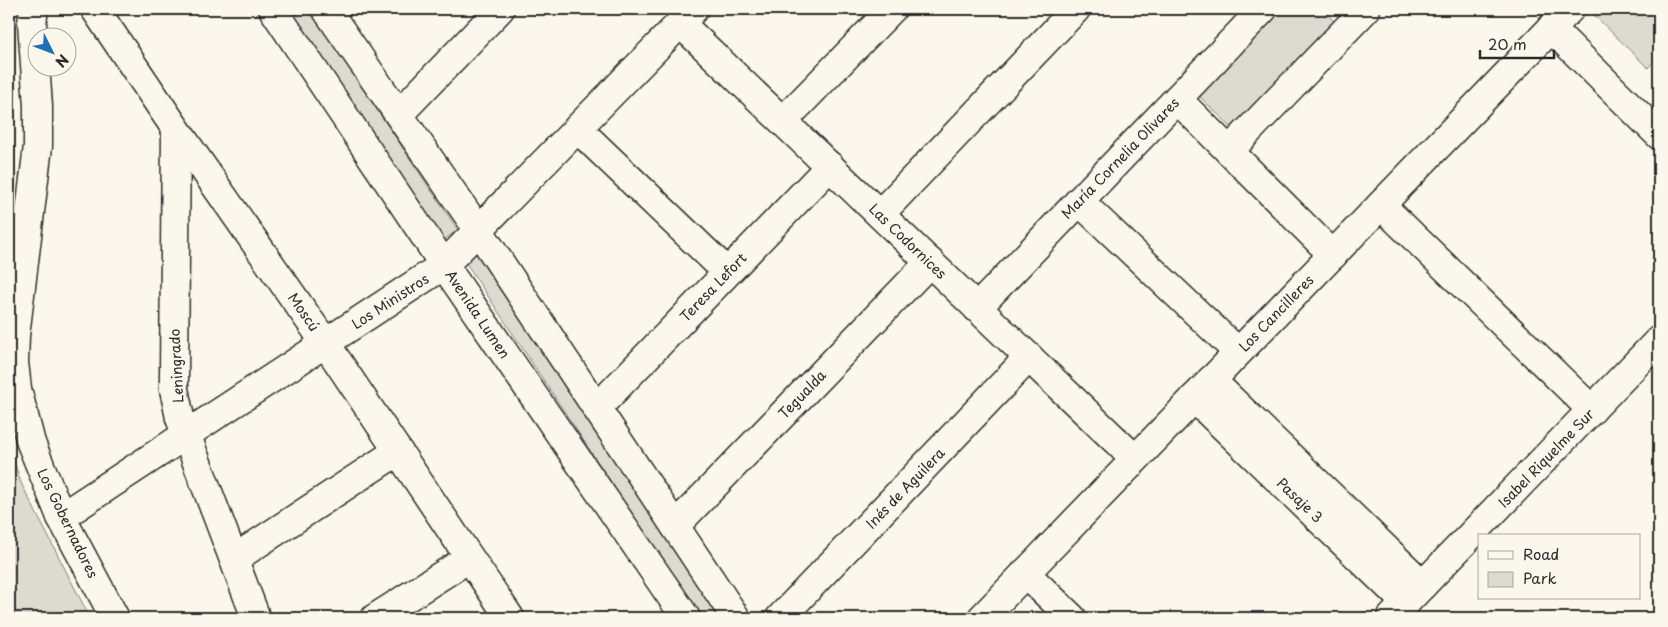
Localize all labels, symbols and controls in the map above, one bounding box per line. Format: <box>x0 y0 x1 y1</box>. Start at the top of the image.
north arrow <box>28 28 78 78</box>
scale bar <box>1480 28 1554 60</box>
text: 20 m <box>1488 32 1527 55</box>
text: N <box>51 50 74 72</box>
street label: María Cornelia Olivares <box>1056 93 1184 223</box>
street label: Las Codornices <box>865 199 951 283</box>
street label: Teresa Lefort <box>675 248 751 326</box>
street label: Avenida Lumen <box>441 266 515 362</box>
street label: Los Ministros <box>347 268 433 334</box>
street label: Los Cancilleres <box>1234 270 1318 356</box>
street label: Moscú <box>283 288 325 336</box>
street label: Leningrado <box>164 328 188 404</box>
street label: Tegualda <box>773 365 831 423</box>
street label: Isabel Riquelme Sur <box>1493 403 1599 512</box>
street label: Inés de Aguilera <box>861 442 950 533</box>
street label: Los Gobernadores <box>32 465 104 581</box>
street label: Pasaje 3 <box>1272 473 1328 527</box>
legend <box>1478 534 1640 600</box>
text: Road <box>1523 542 1559 565</box>
text: Park <box>1523 566 1557 589</box>

